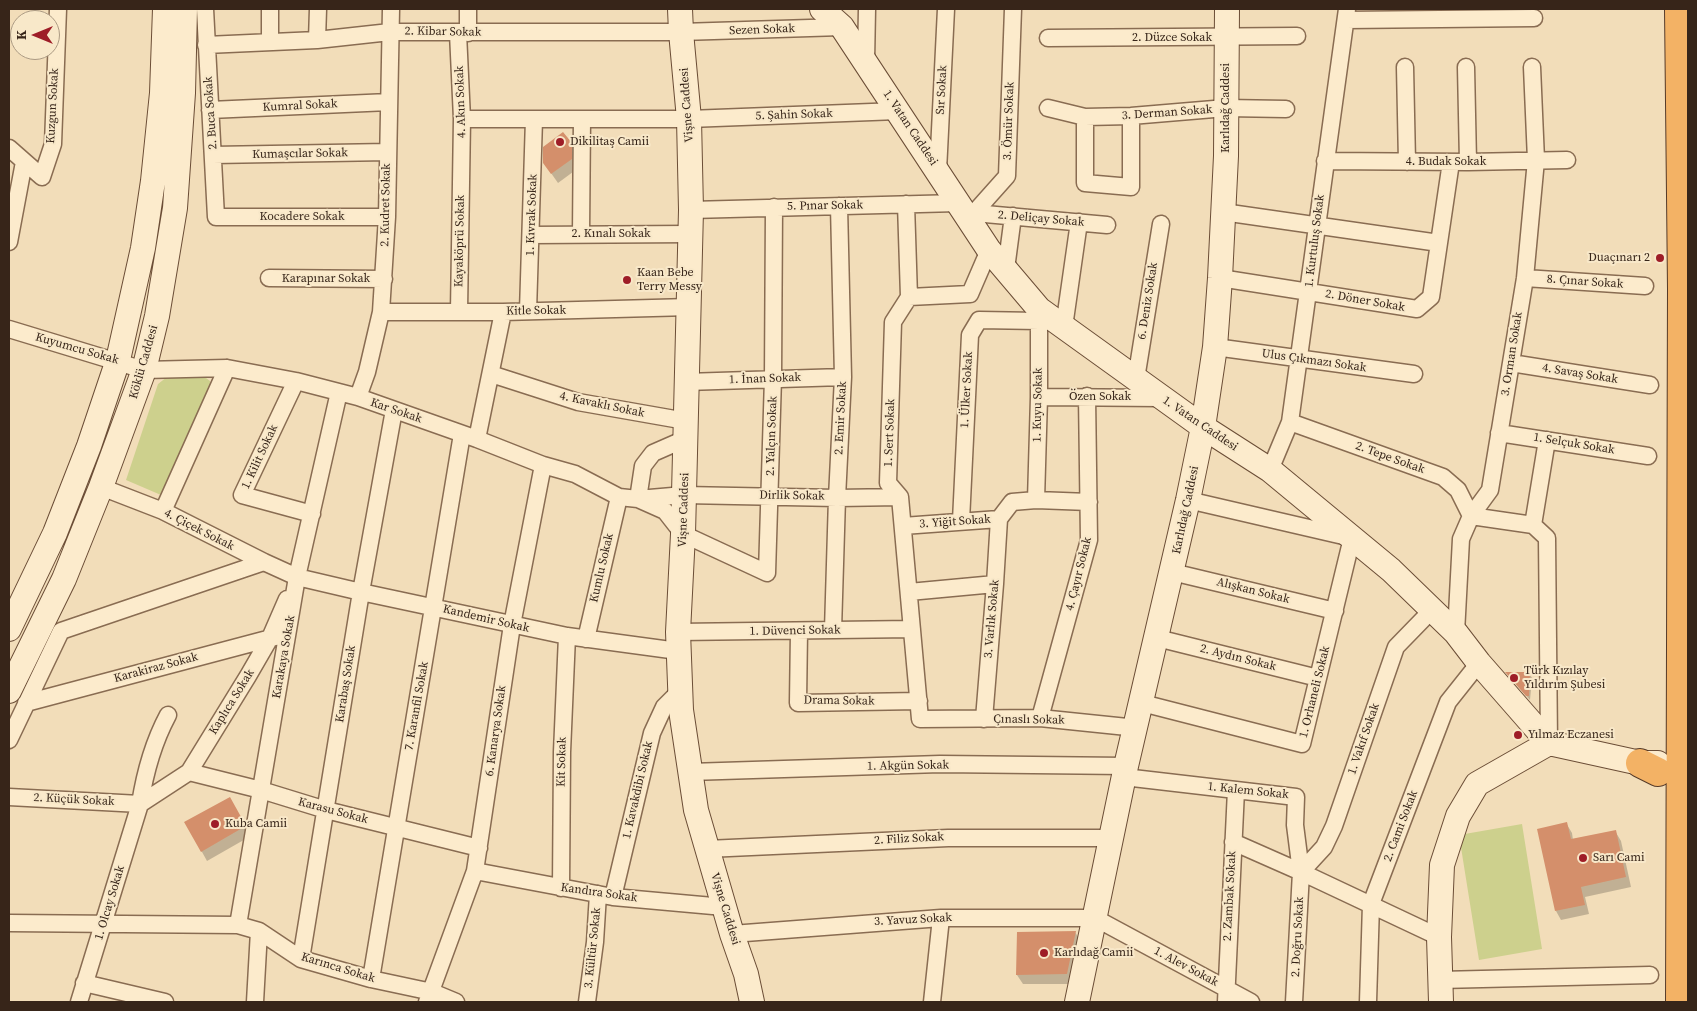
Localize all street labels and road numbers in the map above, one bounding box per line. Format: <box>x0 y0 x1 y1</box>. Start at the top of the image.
street label: Sezen Sokak <box>729 22 795 38</box>
street label: 2. Kibar Sokak <box>405 24 481 40</box>
street label: 2. Düzce Sokak <box>1132 31 1212 45</box>
street label: Karlıdağ Caddesi <box>1219 63 1233 153</box>
street label: Sır Sokak <box>934 65 950 115</box>
street label: 4. Akın Sokak <box>453 66 469 138</box>
street label: Vişne Caddesi <box>677 67 697 143</box>
street label: Kuzgun Sokak <box>44 68 62 144</box>
street label: 2. Buca Sokak <box>201 76 221 150</box>
street label: 3. Ömür Sokak <box>1000 82 1018 160</box>
street label: 1. Vatan Caddesi <box>879 88 941 168</box>
street label: Kumral Sokak <box>262 97 338 115</box>
street label: 3. Derman Sokak <box>1121 103 1213 123</box>
street label: 5. Şahin Sokak <box>755 106 833 124</box>
street label: Kumaşcılar Sokak <box>252 146 348 162</box>
street label: 4. Budak Sokak <box>1406 155 1486 169</box>
street label: 2. Kudret Sokak <box>378 163 394 247</box>
street label: 1. Kıvrak Sokak <box>523 174 541 256</box>
street label: 1. Kurtuluş Sokak <box>1302 194 1328 288</box>
street label: Kayaköprü Sokak <box>452 195 468 287</box>
street label: 5. Pınar Sokak <box>787 198 863 214</box>
street label: 2. Deliçay Sokak <box>997 208 1085 230</box>
street label: Kocadere Sokak <box>260 210 344 224</box>
street label: 2. Kınalı Sokak <box>571 227 651 241</box>
street label: 6. Deniz Sokak <box>1135 261 1161 341</box>
street label: Karapınar Sokak <box>282 272 370 286</box>
street label: 8. Çınar Sokak <box>1546 272 1624 292</box>
street label: 2. Döner Sokak <box>1324 287 1406 315</box>
street label: Kitle Sokak <box>506 303 566 319</box>
street label: 3. Orman Sokak <box>1498 311 1526 397</box>
street label: Köklü Caddesi <box>127 323 161 401</box>
street label: Kuyumcu Sokak <box>34 330 120 368</box>
street label: Ulus Çıkmazı Sokak <box>1261 347 1367 375</box>
street label: 1. Ülker Sokak <box>958 351 976 429</box>
street label: 4. Savaş Sokak <box>1541 361 1619 387</box>
street label: 1. Kuyu Sokak <box>1030 368 1046 442</box>
street label: 1. İnan Sokak <box>729 371 801 387</box>
street label: 2. Emir Sokak <box>832 381 850 455</box>
street label: 4. Kavaklı Sokak <box>558 389 646 421</box>
street label: Özen Sokak <box>1069 390 1131 404</box>
street label: 1. Vatan Caddesi <box>1160 393 1240 455</box>
street label: Kar Sokak <box>368 395 424 427</box>
street label: 2. Yalçın Sokak <box>763 396 781 476</box>
street label: 1. Sert Sokak <box>882 399 898 467</box>
street label: 1. Kilit Sokak <box>239 422 281 492</box>
street label: 1. Selçuk Sokak <box>1532 430 1616 458</box>
street label: 2. Tepe Sokak <box>1353 439 1427 477</box>
street label: Karlıdağ Caddesi <box>1170 465 1202 555</box>
street label: Vişne Caddesi <box>675 472 693 548</box>
street label: Dirlik Sokak <box>759 488 825 504</box>
street label: 4. Çiçek Sokak <box>162 506 236 554</box>
street label: 3. Yiğit Sokak <box>919 512 991 532</box>
street label: Kumlu Sokak <box>587 532 617 604</box>
street label: 4. Çayır Sokak <box>1063 536 1095 612</box>
street label: Alışkan Sokak <box>1215 575 1291 607</box>
street label: 3. Varlık Sokak <box>981 579 1003 659</box>
street label: Kandemir Sokak <box>441 602 531 636</box>
street label: Karakaya Sokak <box>270 614 298 700</box>
street label: 1. Düvenci Sokak <box>749 623 841 639</box>
street label: 2. Aydın Sokak <box>1198 642 1278 674</box>
street label: Karabaş Sokak <box>333 644 359 724</box>
street label: 1. Orhaneli Sokak <box>1297 645 1333 739</box>
street label: Karakiraz Sokak <box>112 650 200 686</box>
street label: 7. Karanfil Sokak <box>402 660 432 752</box>
street label: Kaplıca Sokak <box>206 667 258 737</box>
street label: 6. Kanarya Sokak <box>482 685 510 777</box>
street label: Drama Sokak <box>803 693 875 709</box>
street label: 1. Vakıf Sokak <box>1345 701 1383 777</box>
street label: Çınaslı Sokak <box>993 712 1065 728</box>
street label: Kit Sokak <box>554 737 570 787</box>
street label: 1. Kavakdibi Sokak <box>620 740 656 840</box>
street label: 1. Akgün Sokak <box>867 758 949 774</box>
street label: 1. Kalem Sokak <box>1207 780 1289 802</box>
street label: 2. Cami Sokak <box>1381 788 1421 864</box>
street label: 2. Küçük Sokak <box>33 791 115 809</box>
street label: Karasu Sokak <box>296 795 370 827</box>
street label: 2. Filiz Sokak <box>874 830 944 848</box>
street label: 2. Zambak Sokak <box>1220 851 1240 941</box>
street label: 1. Olcay Sokak <box>92 864 128 942</box>
street label: Vişne Caddesi <box>707 871 743 947</box>
street label: Kandıra Sokak <box>560 880 638 906</box>
street label: 2. Doğru Sokak <box>1289 896 1307 978</box>
street label: 3. Kültür Sokak <box>582 907 604 989</box>
street label: 3. Yavuz Sokak <box>874 911 952 929</box>
street label: 1. Alev Sokak <box>1151 944 1221 990</box>
street label: Karınca Sokak <box>299 950 377 986</box>

